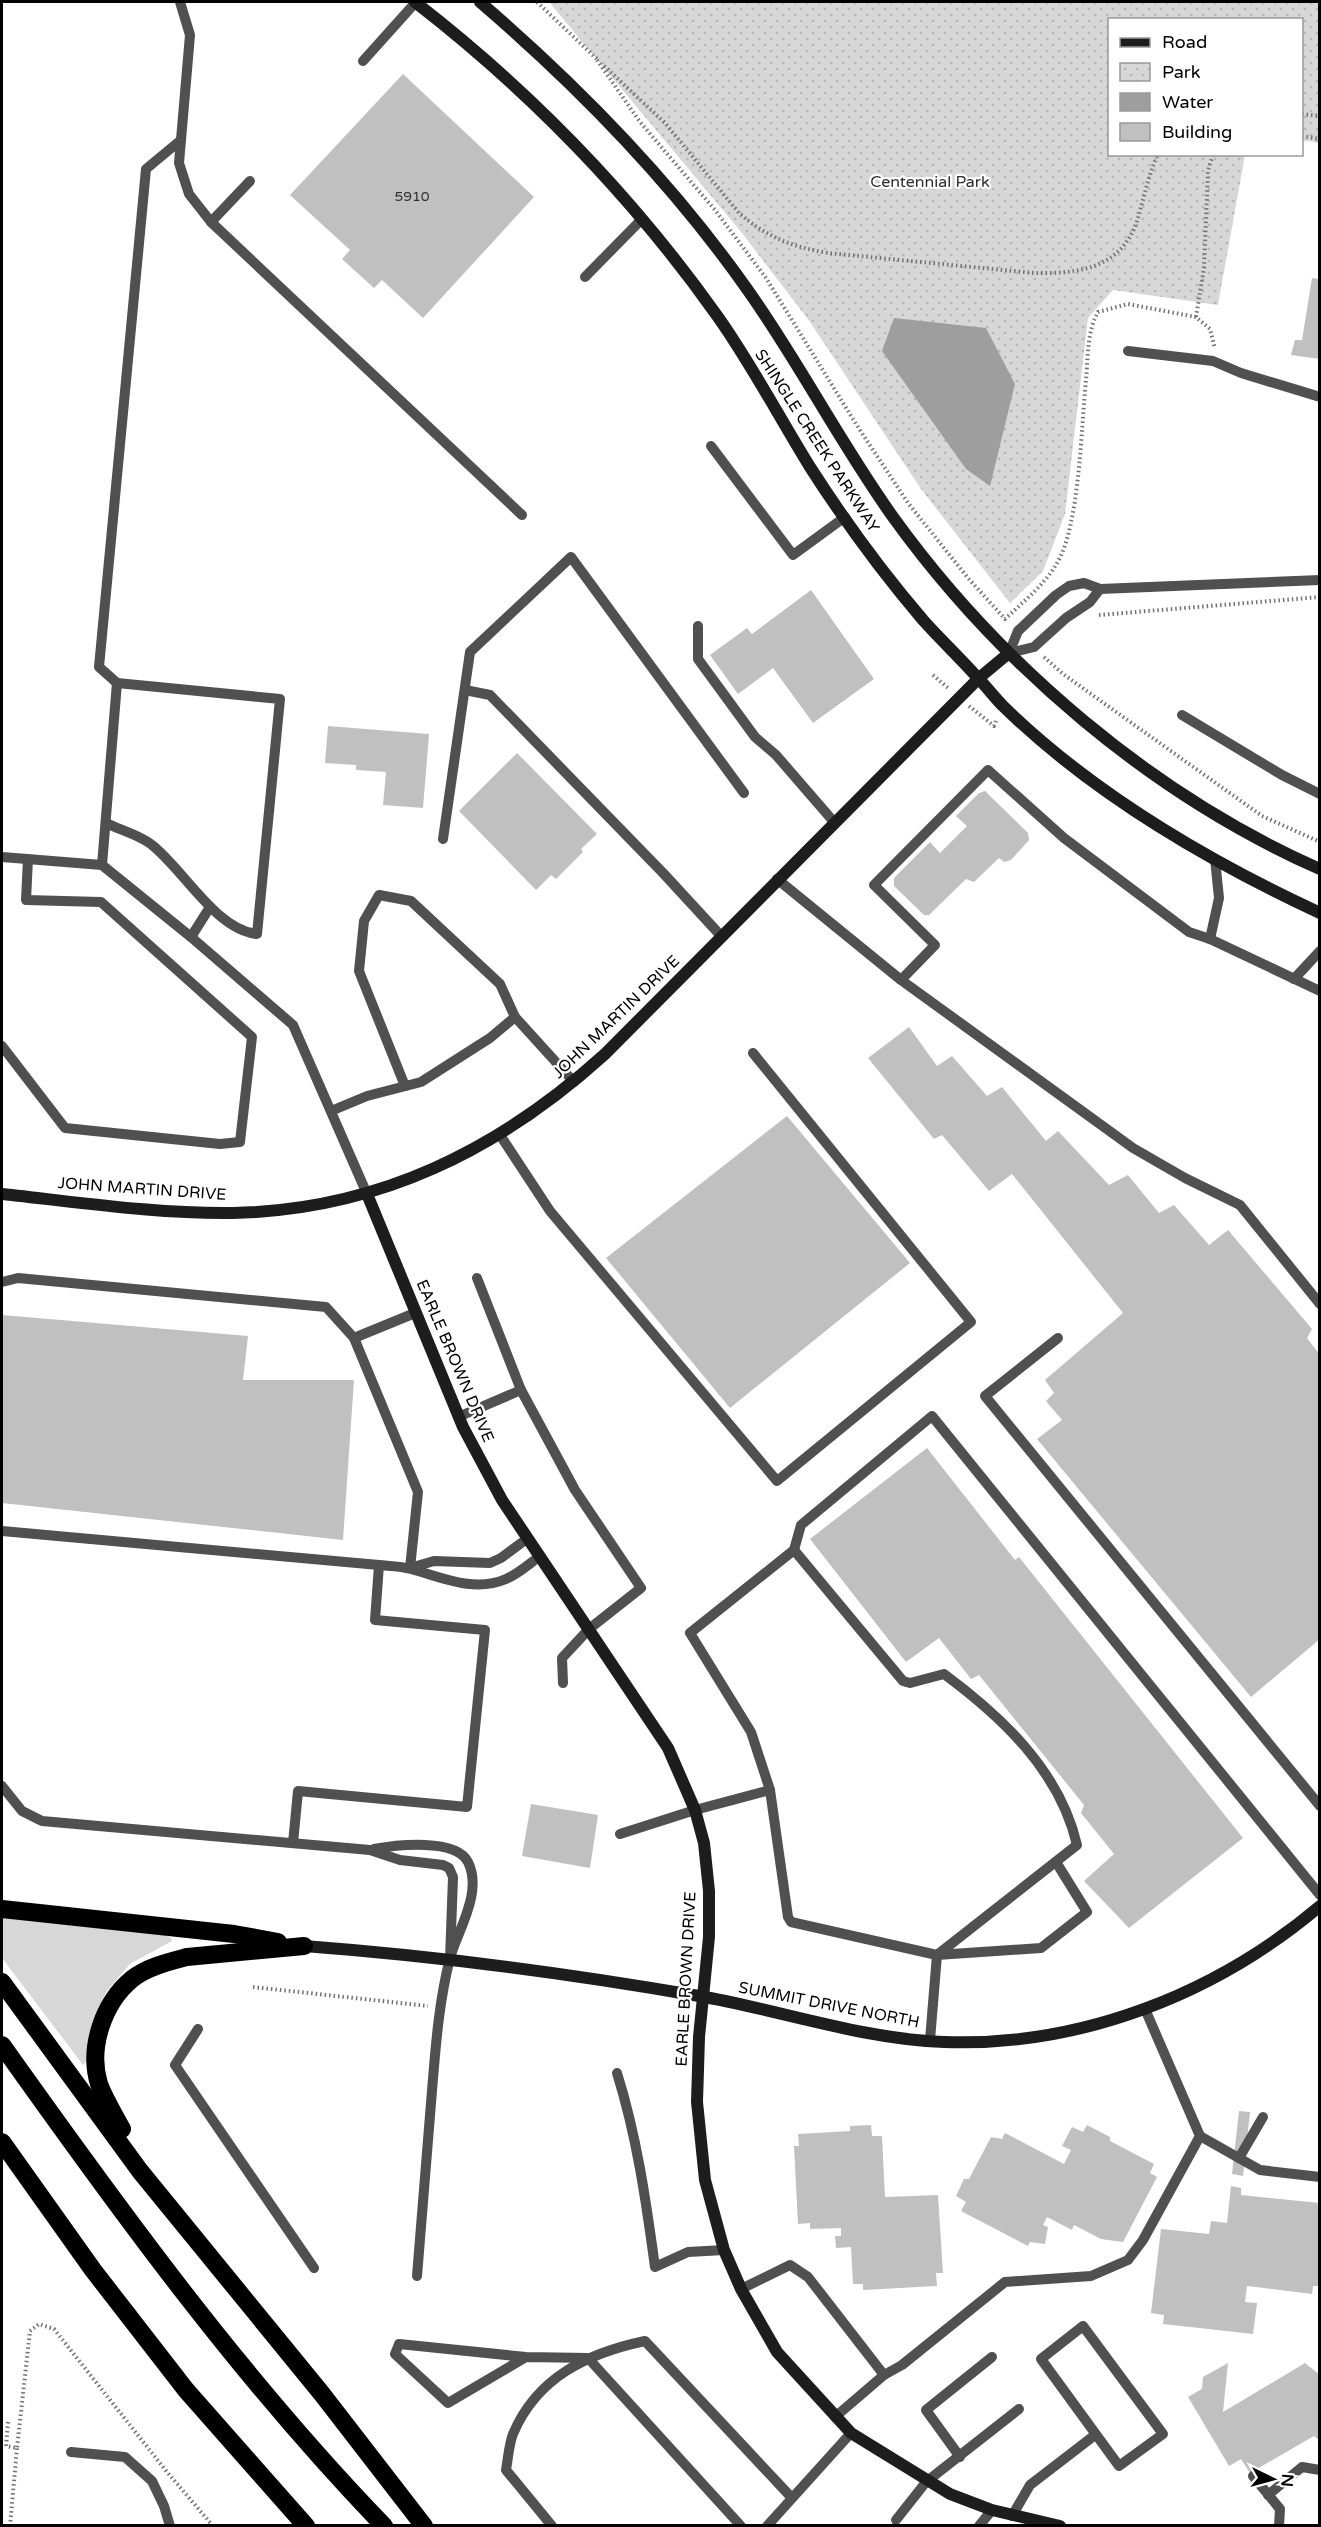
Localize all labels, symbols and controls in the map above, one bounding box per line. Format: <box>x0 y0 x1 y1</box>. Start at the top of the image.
legend <box>1108 18 1303 156</box>
text: Road <box>1162 31 1207 53</box>
text: Park <box>1162 61 1201 83</box>
text: Water <box>1162 91 1213 113</box>
text: Building <box>1162 121 1232 143</box>
park label: Centennial Park <box>870 172 990 192</box>
house number: 5910 <box>394 188 430 205</box>
street label: SHINGLE CREEK PARKWAY <box>750 346 884 536</box>
street label: JOHN MARTIN DRIVE <box>548 951 684 1083</box>
street label: JOHN MARTIN DRIVE <box>57 1173 227 1205</box>
street label: EARLE BROWN DRIVE <box>412 1277 498 1445</box>
street label: EARLE BROWN DRIVE <box>671 1891 701 2067</box>
street label: SUMMIT DRIVE NORTH <box>737 1978 921 2032</box>
north arrow <box>1243 2449 1303 2509</box>
text: N <box>1276 2473 1297 2487</box>

